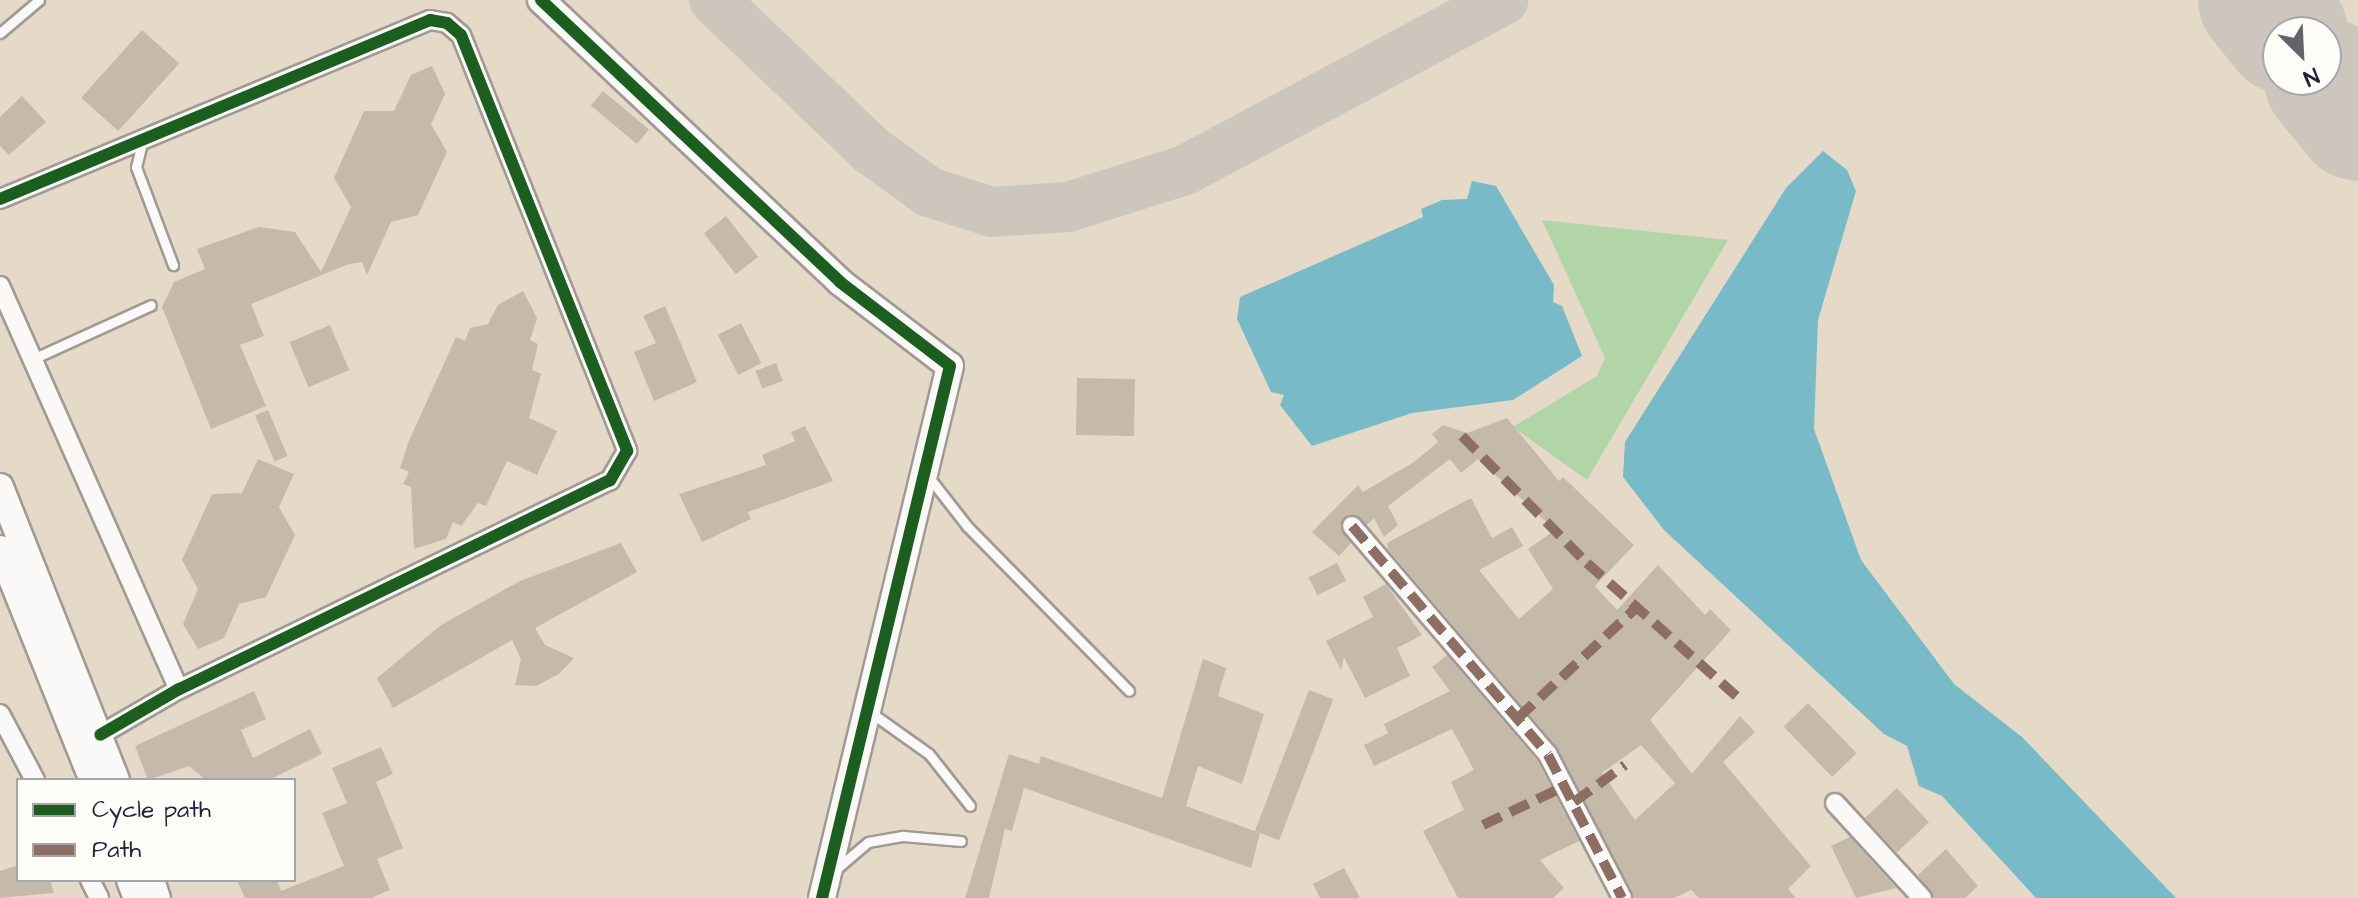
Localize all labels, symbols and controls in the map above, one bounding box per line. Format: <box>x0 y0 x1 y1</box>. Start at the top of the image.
north arrow <box>2262 16 2342 96</box>
text: N <box>2299 60 2324 94</box>
legend <box>16 778 296 882</box>
text: Cycle path <box>92 793 211 827</box>
text: Path <box>92 833 141 867</box>

